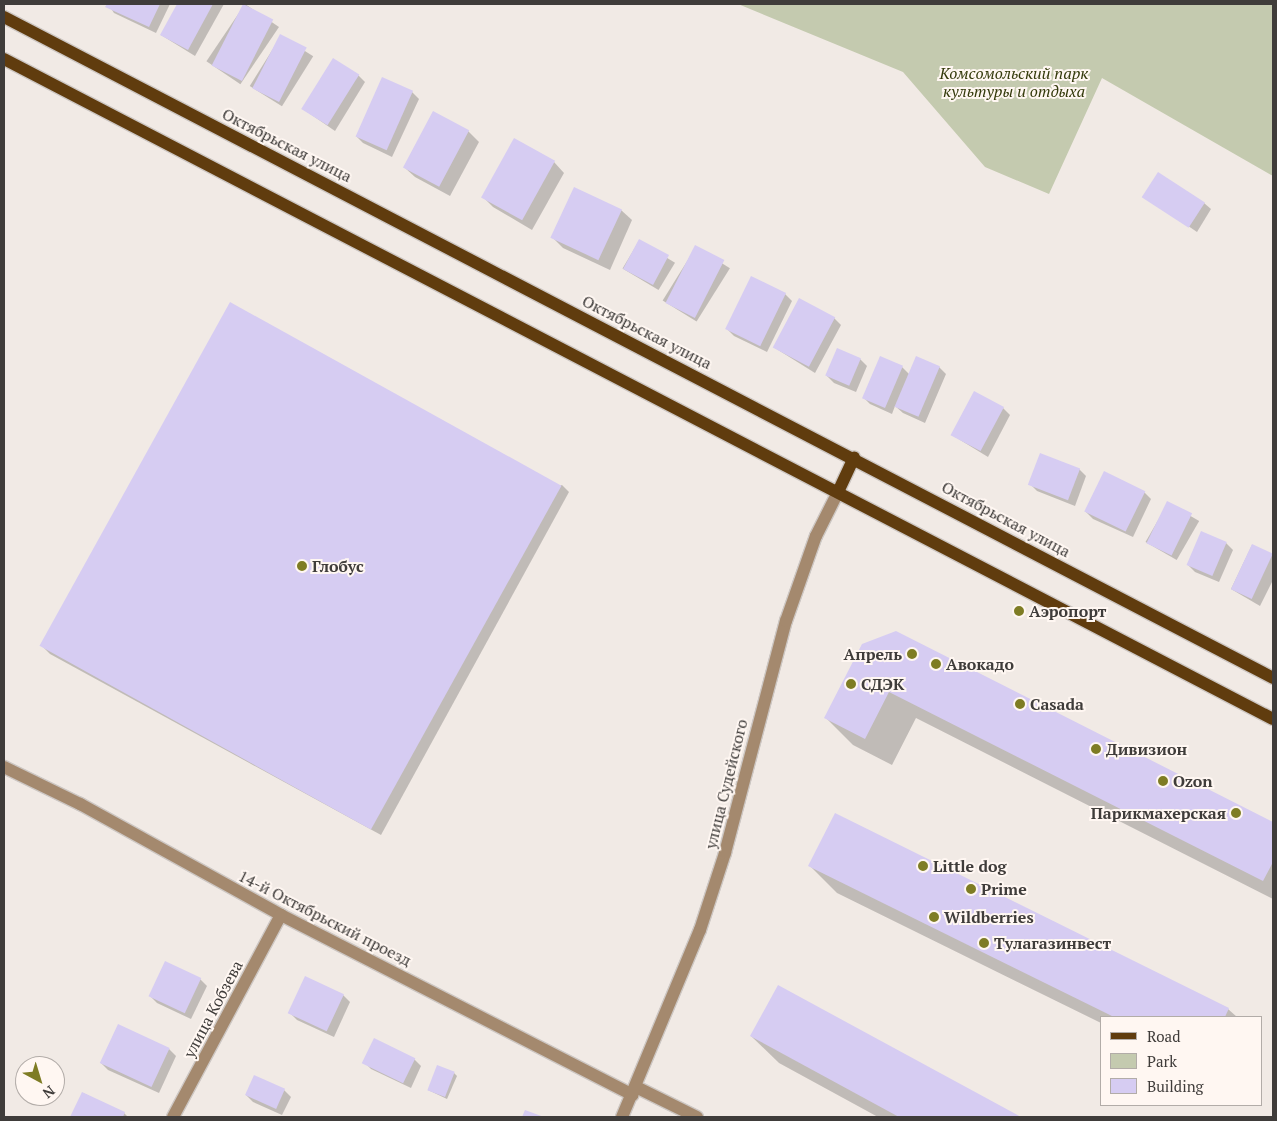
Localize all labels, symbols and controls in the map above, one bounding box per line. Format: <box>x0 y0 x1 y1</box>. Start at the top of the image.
park label: Комсомольский парк культуры и отдыха <box>939 63 1089 101</box>
street label: Октябрьская улица <box>219 104 355 186</box>
street label: Октябрьская улица <box>579 291 715 373</box>
street label: Октябрьская улица <box>938 477 1074 561</box>
place label: Глобус <box>312 556 364 576</box>
marker: Глобус <box>296 560 308 572</box>
place label: Аэропорт <box>1029 601 1106 621</box>
marker: Аэропорт <box>1013 605 1025 617</box>
place label: Апрель <box>843 644 902 664</box>
marker: Апрель <box>906 648 918 660</box>
place label: Авокадо <box>946 654 1014 674</box>
marker: Авокадо <box>930 658 942 670</box>
place label: СДЭК <box>861 674 904 694</box>
marker: СДЭК <box>845 678 857 690</box>
place label: Casada <box>1030 694 1084 714</box>
marker: Casada <box>1014 698 1026 710</box>
street label: улица Судейского <box>701 717 751 851</box>
place label: Дивизион <box>1106 739 1187 759</box>
marker: Дивизион <box>1090 743 1102 755</box>
place label: Ozon <box>1173 771 1213 791</box>
marker: Ozon <box>1157 775 1169 787</box>
place label: Парикмахерская <box>1091 803 1226 823</box>
marker: Парикмахерская <box>1230 807 1242 819</box>
place label: Little dog <box>933 856 1007 876</box>
marker: Little dog <box>917 860 929 872</box>
street label: 14-й Октябрьский проезд <box>235 866 415 970</box>
place label: Prime <box>981 879 1027 899</box>
marker: Prime <box>965 883 977 895</box>
place label: Wildberries <box>944 907 1034 927</box>
marker: Wildberries <box>928 911 940 923</box>
place label: Тулагазинвест <box>994 933 1111 953</box>
marker: Тулагазинвест <box>978 937 990 949</box>
street label: улица Кобзева <box>179 957 247 1061</box>
legend <box>1100 1016 1262 1106</box>
text: Road <box>1147 1026 1180 1046</box>
text: Park <box>1147 1051 1177 1071</box>
north arrow <box>15 1056 65 1106</box>
text: Building <box>1147 1076 1204 1096</box>
text: N <box>39 1082 59 1103</box>

